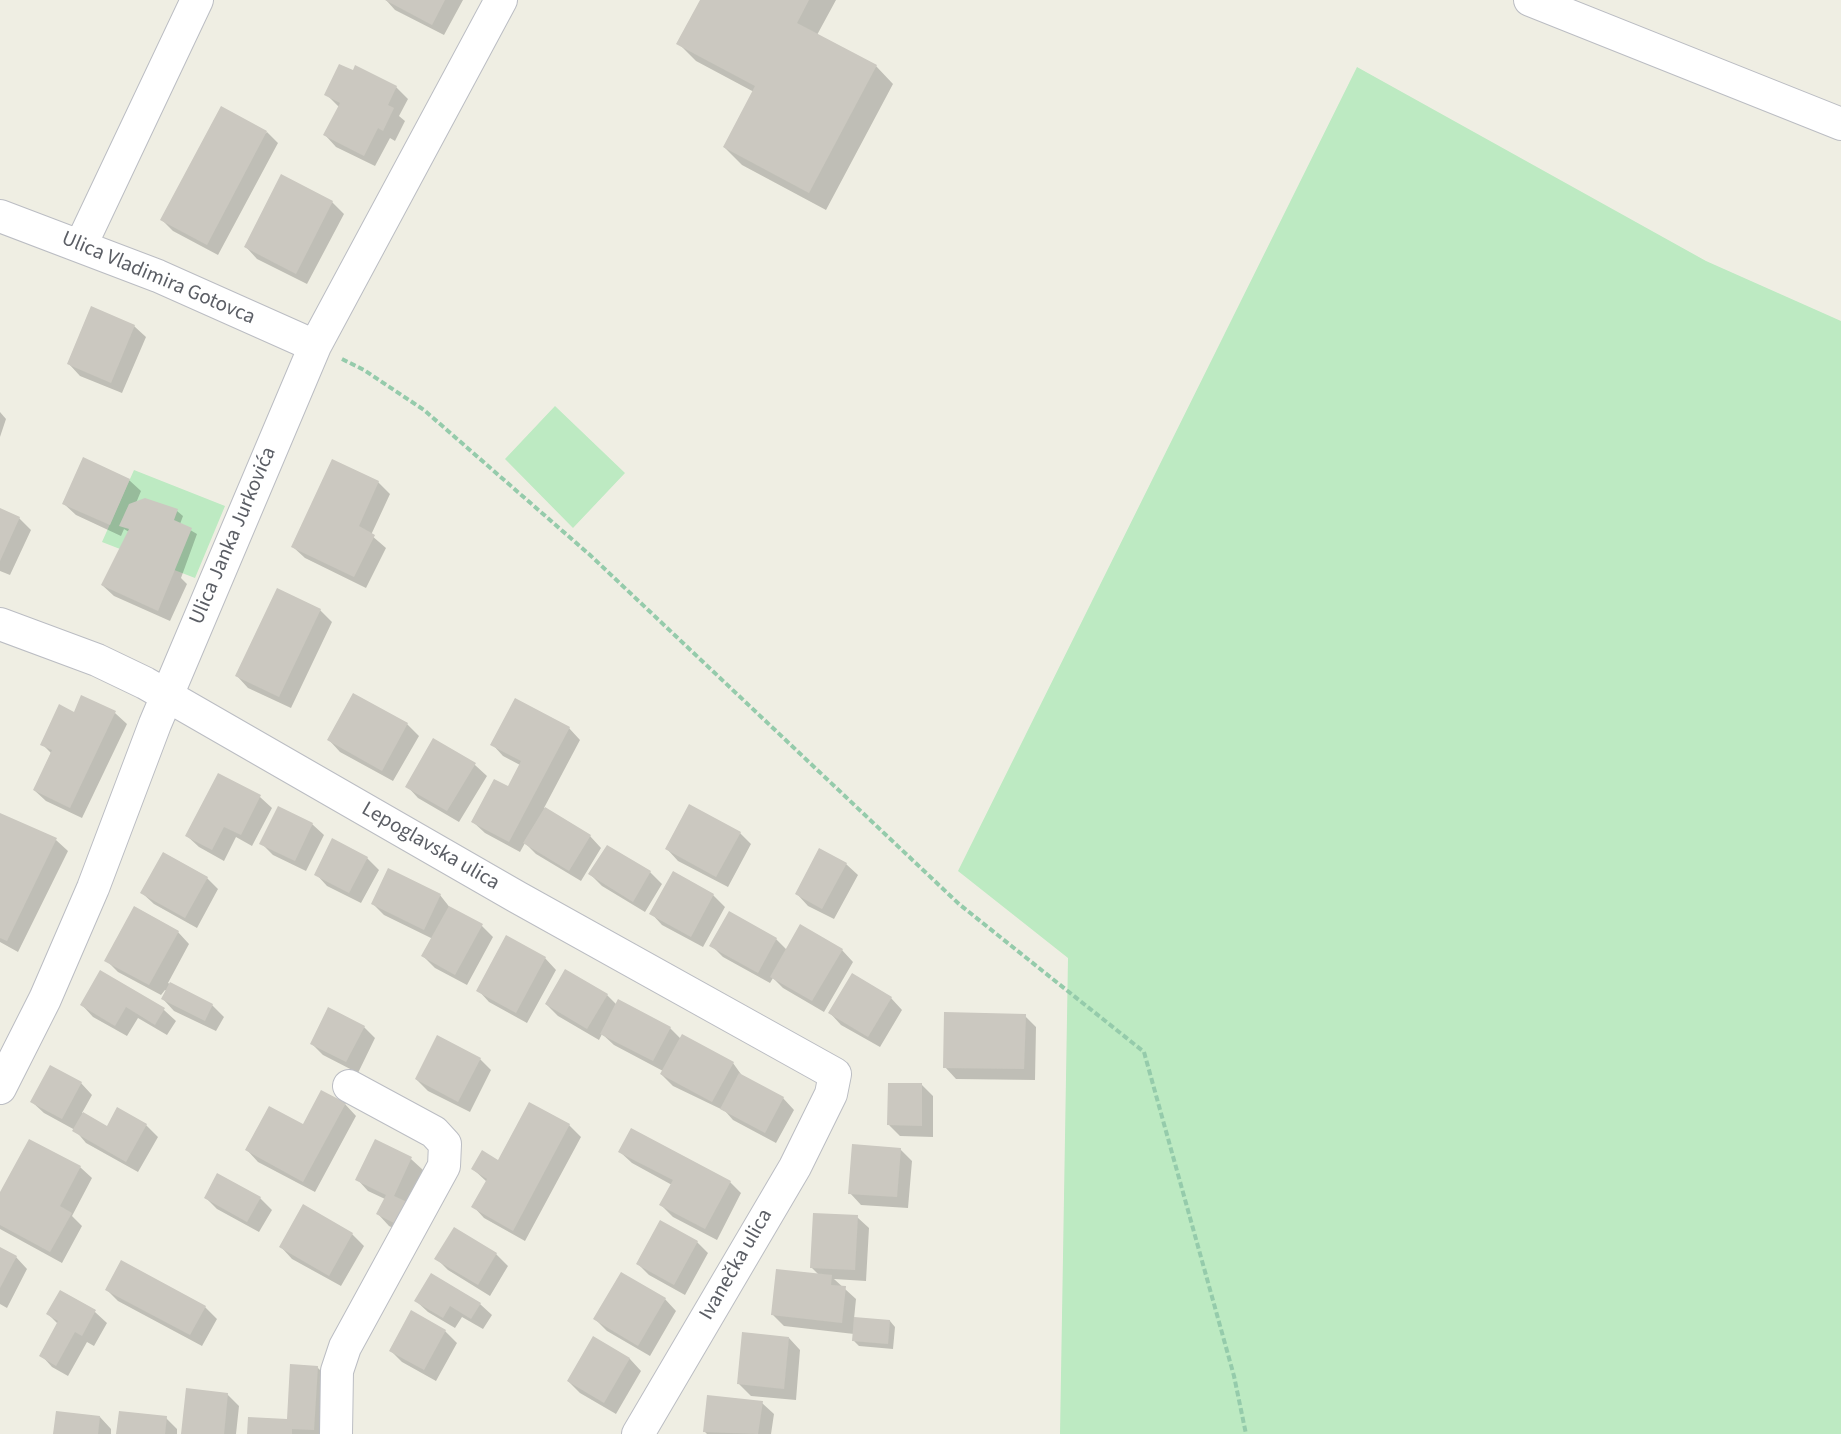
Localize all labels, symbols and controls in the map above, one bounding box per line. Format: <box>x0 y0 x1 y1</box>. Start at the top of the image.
street label: Ulica Vladimira Gotovca <box>57 227 259 331</box>
street label: Ulica Janka Jurkovića <box>185 443 283 629</box>
street label: Lepoglavska ulica <box>356 797 504 897</box>
street label: Ivanečka ulica <box>695 1205 779 1325</box>

